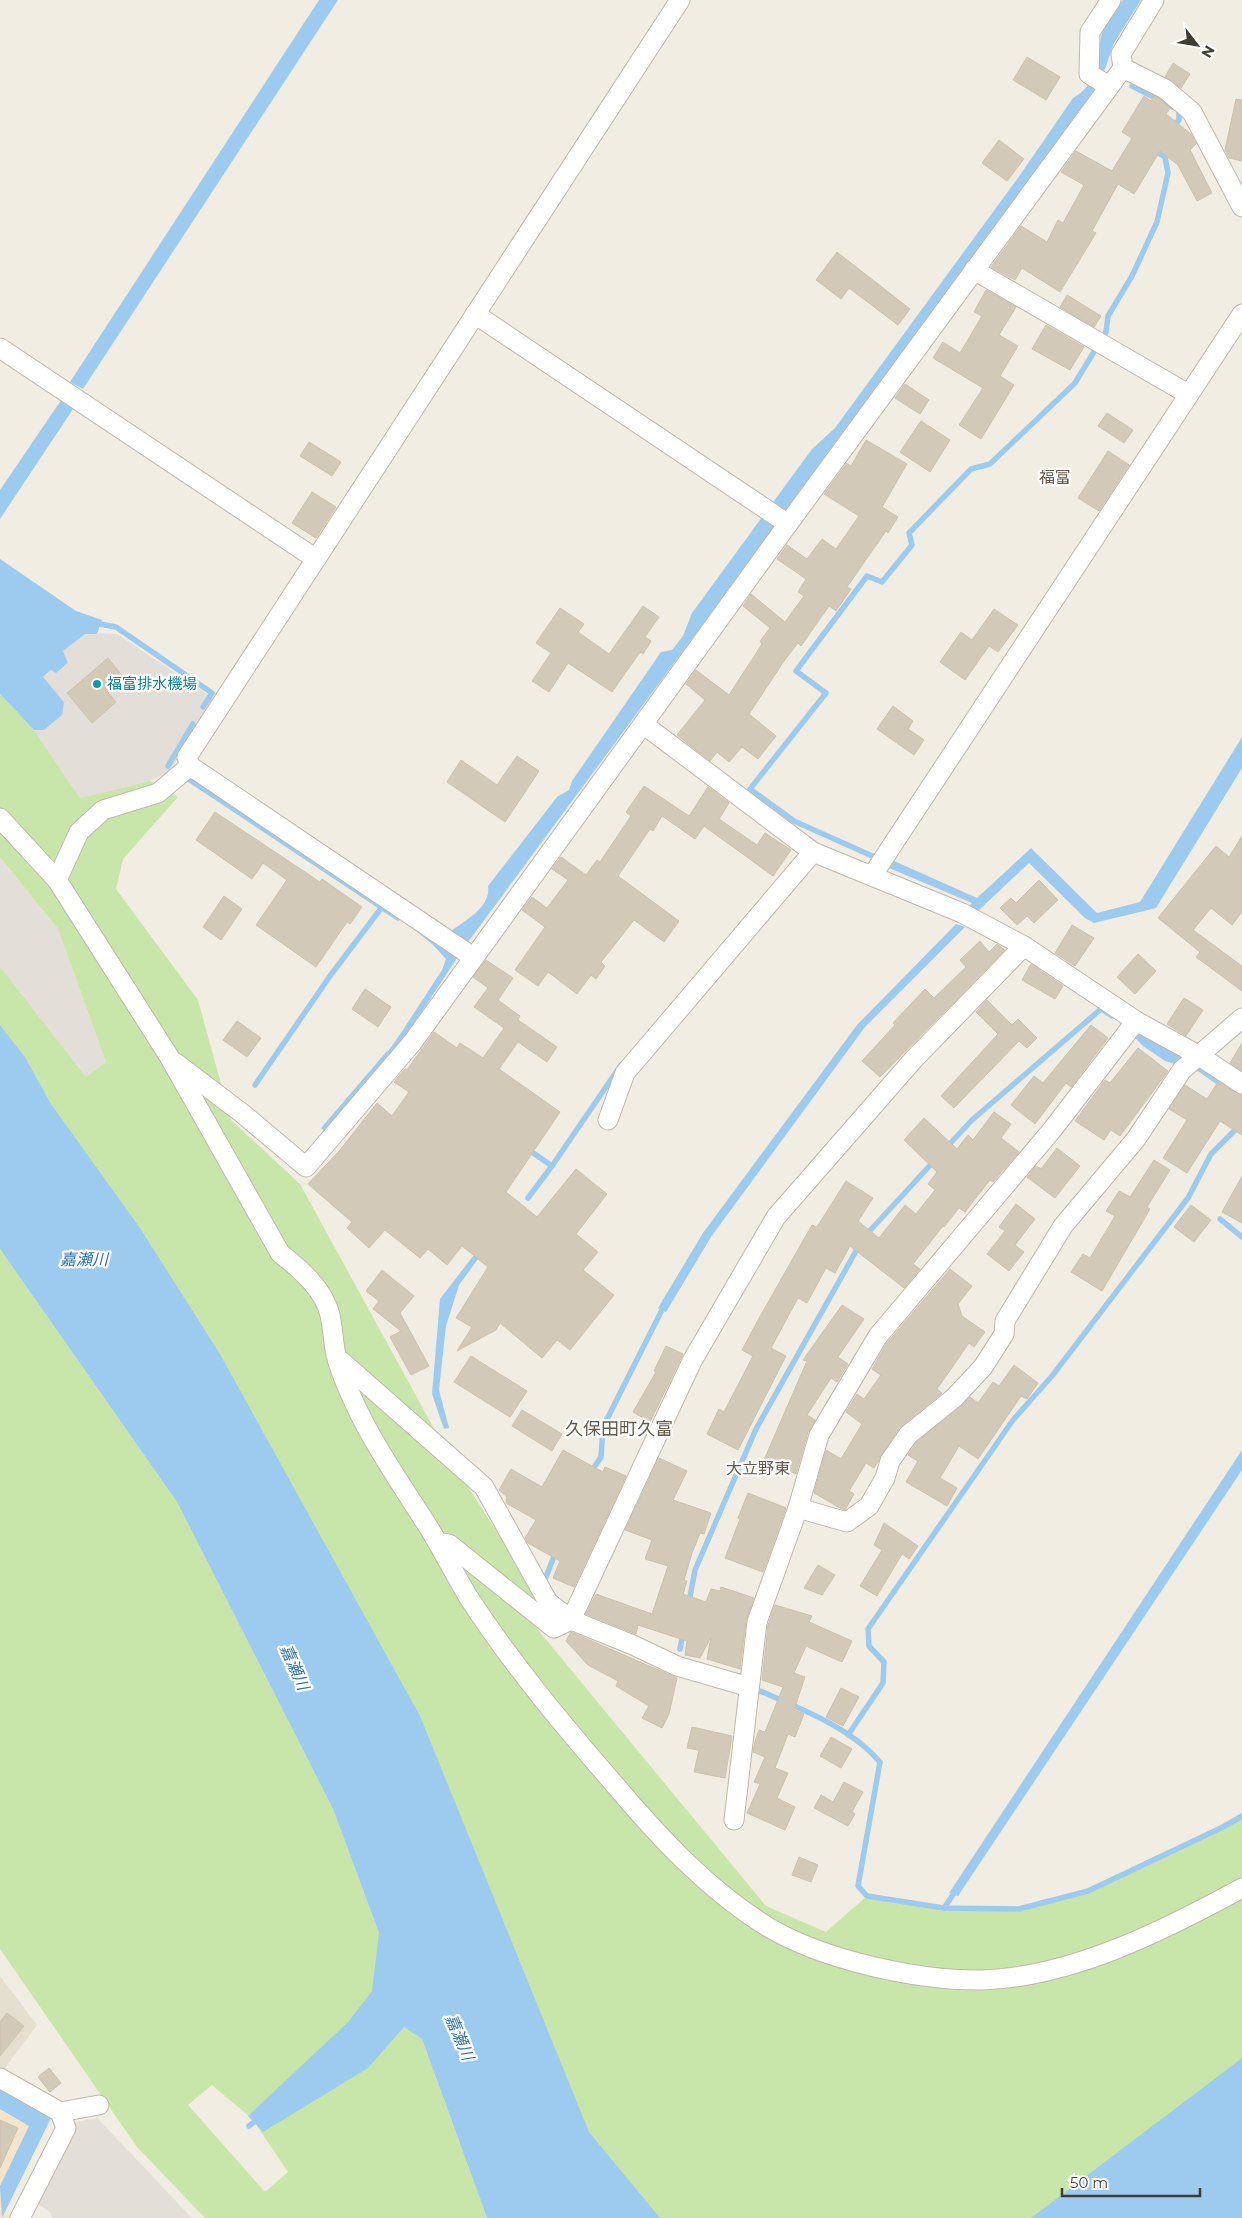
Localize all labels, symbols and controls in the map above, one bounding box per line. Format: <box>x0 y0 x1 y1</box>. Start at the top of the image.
north arrow <box>1172 20 1222 70</box>
text: N <box>1198 42 1219 61</box>
district label: 福富 <box>1039 468 1071 487</box>
place label: 福富排水機場 <box>107 674 197 693</box>
marker: 福富排水機場 <box>91 678 103 690</box>
water label: 嘉瀬川 <box>60 1250 110 1269</box>
district label: 久保田町久富 <box>565 1418 673 1440</box>
district label: 大立野東 <box>726 1459 790 1478</box>
water label: 嘉瀬川 <box>276 1641 314 1695</box>
water label: 嘉瀬川 <box>441 2011 478 2065</box>
scale bar <box>1062 2166 1200 2198</box>
text: 50 m <box>1070 2173 1108 2192</box>

